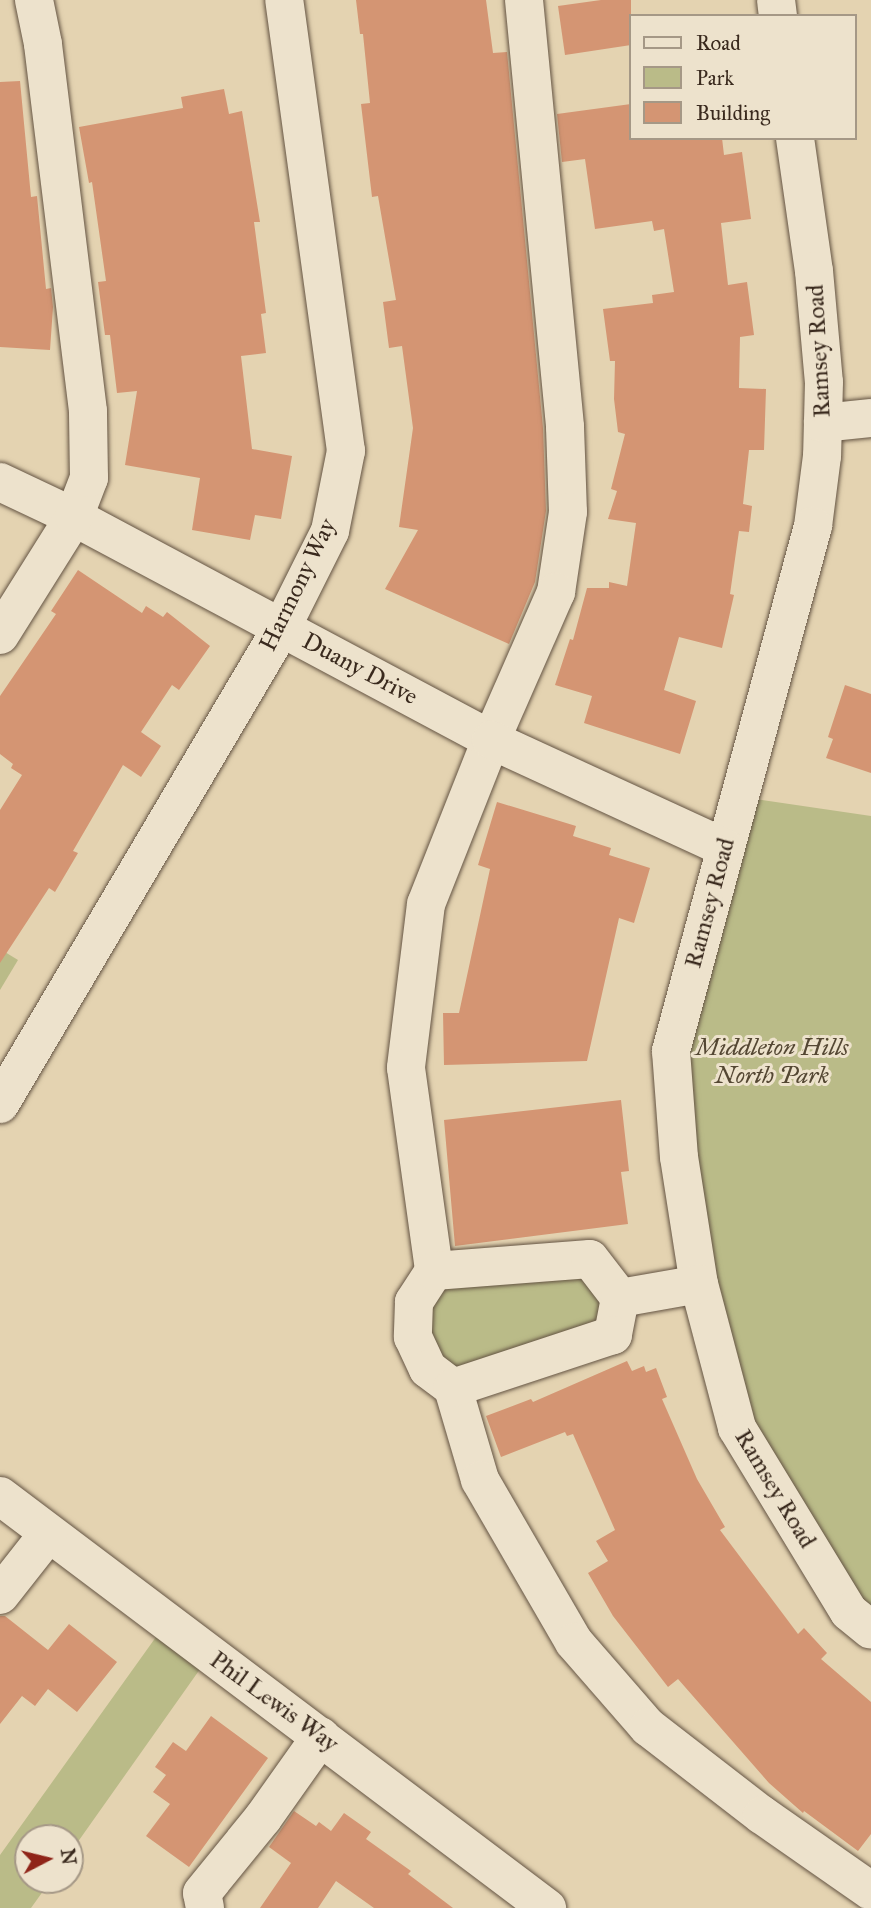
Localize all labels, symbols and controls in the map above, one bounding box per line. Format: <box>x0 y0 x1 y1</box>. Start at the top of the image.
legend <box>630 14 857 140</box>
text: Road <box>696 30 741 56</box>
text: Park <box>696 65 734 91</box>
text: Building <box>696 100 770 126</box>
street label: Ramsey Road <box>801 284 837 418</box>
street label: Harmony Way <box>254 514 342 656</box>
street label: Duany Drive <box>297 627 423 711</box>
street label: Ramsey Road <box>679 835 741 971</box>
park label: Middleton Hills North Park <box>695 1034 849 1090</box>
street label: Ramsey Road <box>728 1424 822 1554</box>
street label: Phil Lewis Way <box>204 1646 344 1758</box>
north arrow <box>14 1824 84 1894</box>
text: N <box>56 1847 81 1866</box>

